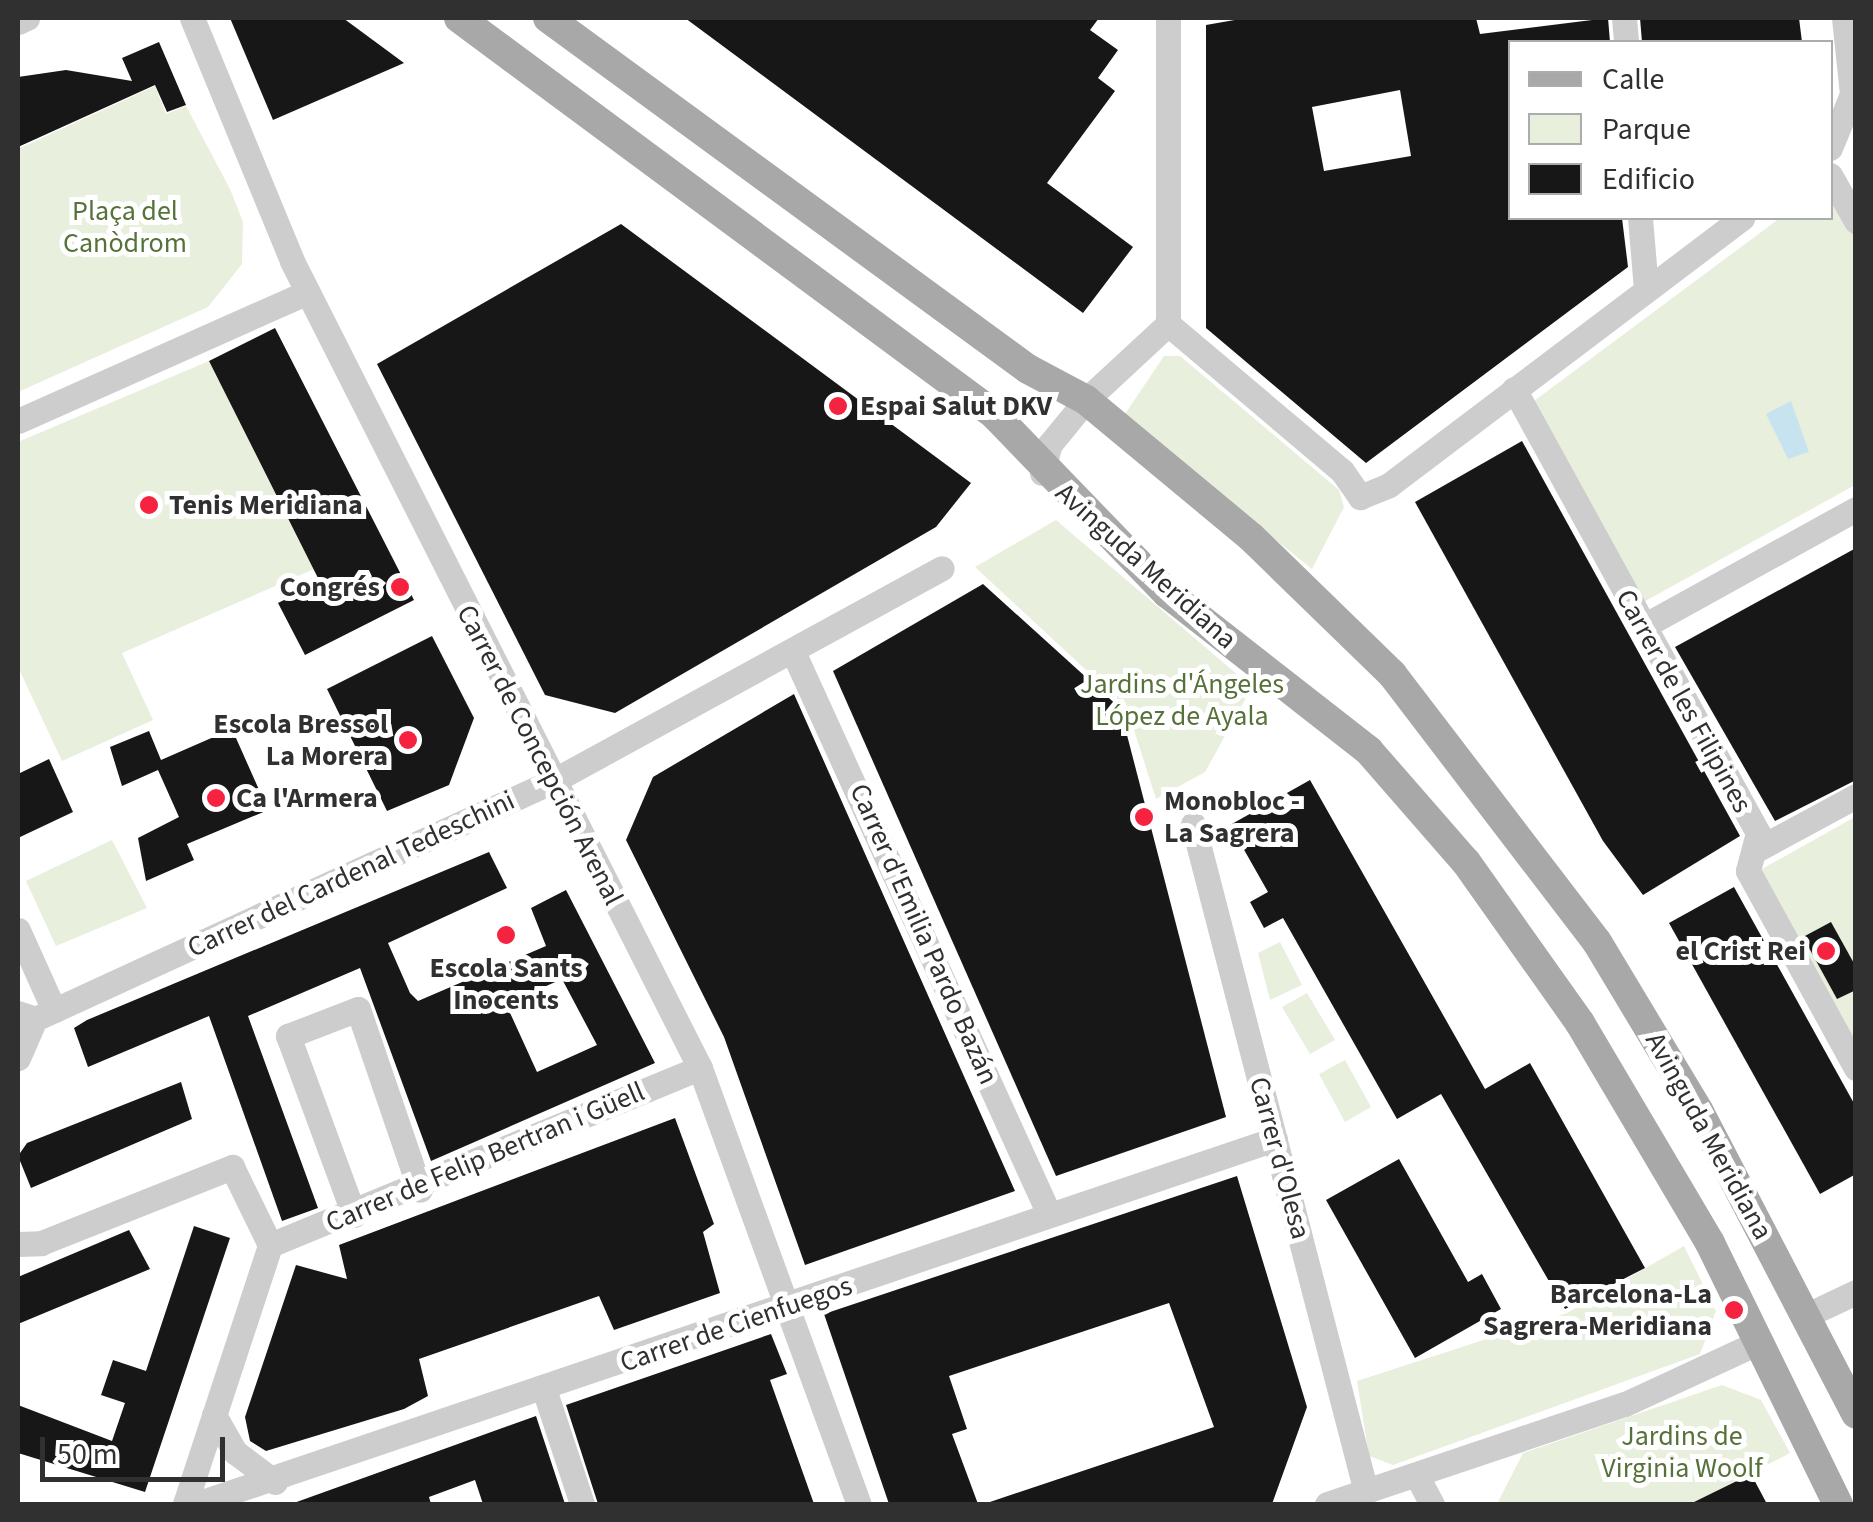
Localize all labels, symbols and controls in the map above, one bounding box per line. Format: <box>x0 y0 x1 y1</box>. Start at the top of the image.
legend <box>1508 40 1833 220</box>
text: Calle <box>1602 58 1664 101</box>
text: Parque <box>1602 108 1691 151</box>
text: Edificio <box>1602 158 1695 201</box>
park label: Plaça del Canòdrom <box>63 194 187 260</box>
place label: Espai Salut DKV <box>860 389 1052 423</box>
marker: Espai Salut DKV <box>825 393 851 419</box>
street label: Avinguda Meridiana <box>1049 476 1243 656</box>
place label: Tenis Meridiana <box>169 488 363 522</box>
marker: Tenis Meridiana <box>138 494 160 516</box>
place label: Congrés <box>279 570 380 604</box>
marker: Congrés <box>389 576 411 598</box>
street label: Carrer de les Filipines <box>1609 584 1759 818</box>
street label: Carrer de Concepción Arenal <box>450 599 630 911</box>
park label: Jardins d'Ángeles López de Ayala <box>1080 667 1284 733</box>
place label: Escola Bressol La Morera <box>213 707 388 773</box>
marker: Escola Bressol La Morera <box>397 729 419 751</box>
street label: Carrer d'Emilia Pardo Bazán <box>842 779 1006 1089</box>
place label: Ca l'Armera <box>236 781 378 815</box>
street label: Carrer del Cardenal Tedeschini <box>182 783 520 965</box>
place label: Monobloc - La Sagrera <box>1164 784 1300 850</box>
marker: Ca l'Armera <box>205 787 227 809</box>
marker: Monobloc - La Sagrera <box>1133 806 1155 828</box>
marker: Escola Sants Inocents <box>495 924 517 946</box>
place label: el Crist Rei <box>1675 934 1806 968</box>
marker: el Crist Rei <box>1815 940 1837 962</box>
place label: Escola Sants Inocents <box>429 951 583 1017</box>
street label: Avinguda Meridiana <box>1638 1027 1780 1245</box>
street label: Carrer d'Olesa <box>1242 1073 1318 1243</box>
street label: Carrer de Felip Bertran i Güell <box>321 1075 649 1239</box>
street label: Carrer de Cienfuegos <box>616 1269 856 1379</box>
place label: Barcelona-La Sagrera-Meridiana <box>1483 1277 1712 1343</box>
marker: Barcelona-La Sagrera-Meridiana <box>1721 1297 1747 1323</box>
scale bar <box>45 1417 230 1479</box>
park label: Jardins de Virginia Woolf <box>1601 1419 1763 1485</box>
text: 50 m <box>57 1433 118 1476</box>

